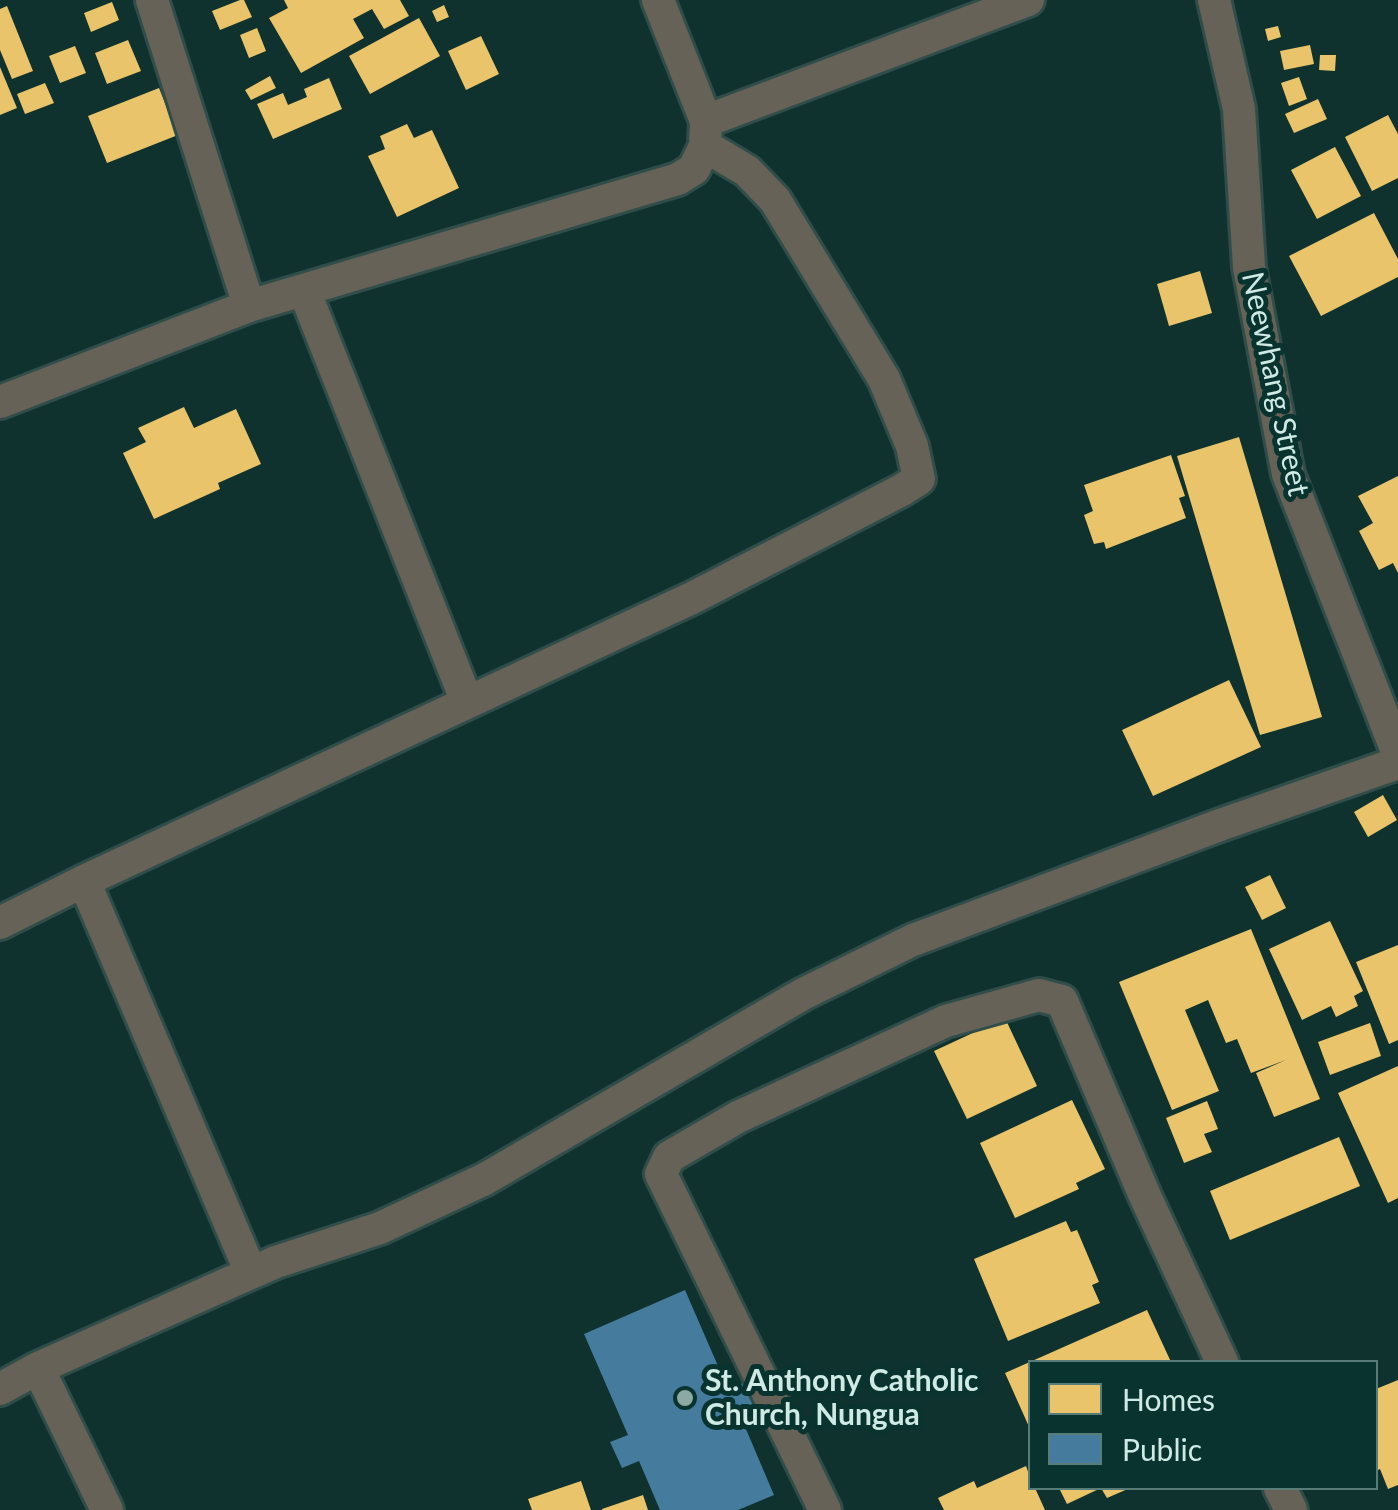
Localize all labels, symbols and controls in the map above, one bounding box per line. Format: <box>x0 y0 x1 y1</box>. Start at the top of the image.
street label: Neewhang Street <box>1234 269 1316 499</box>
legend <box>1028 1360 1378 1490</box>
place label: St. Anthony Catholic Church, Nungua <box>705 1363 979 1434</box>
text: Homes <box>1122 1381 1215 1417</box>
marker: St. Anthony Catholic Church, Nungua <box>674 1387 696 1409</box>
text: Public <box>1122 1431 1202 1467</box>

